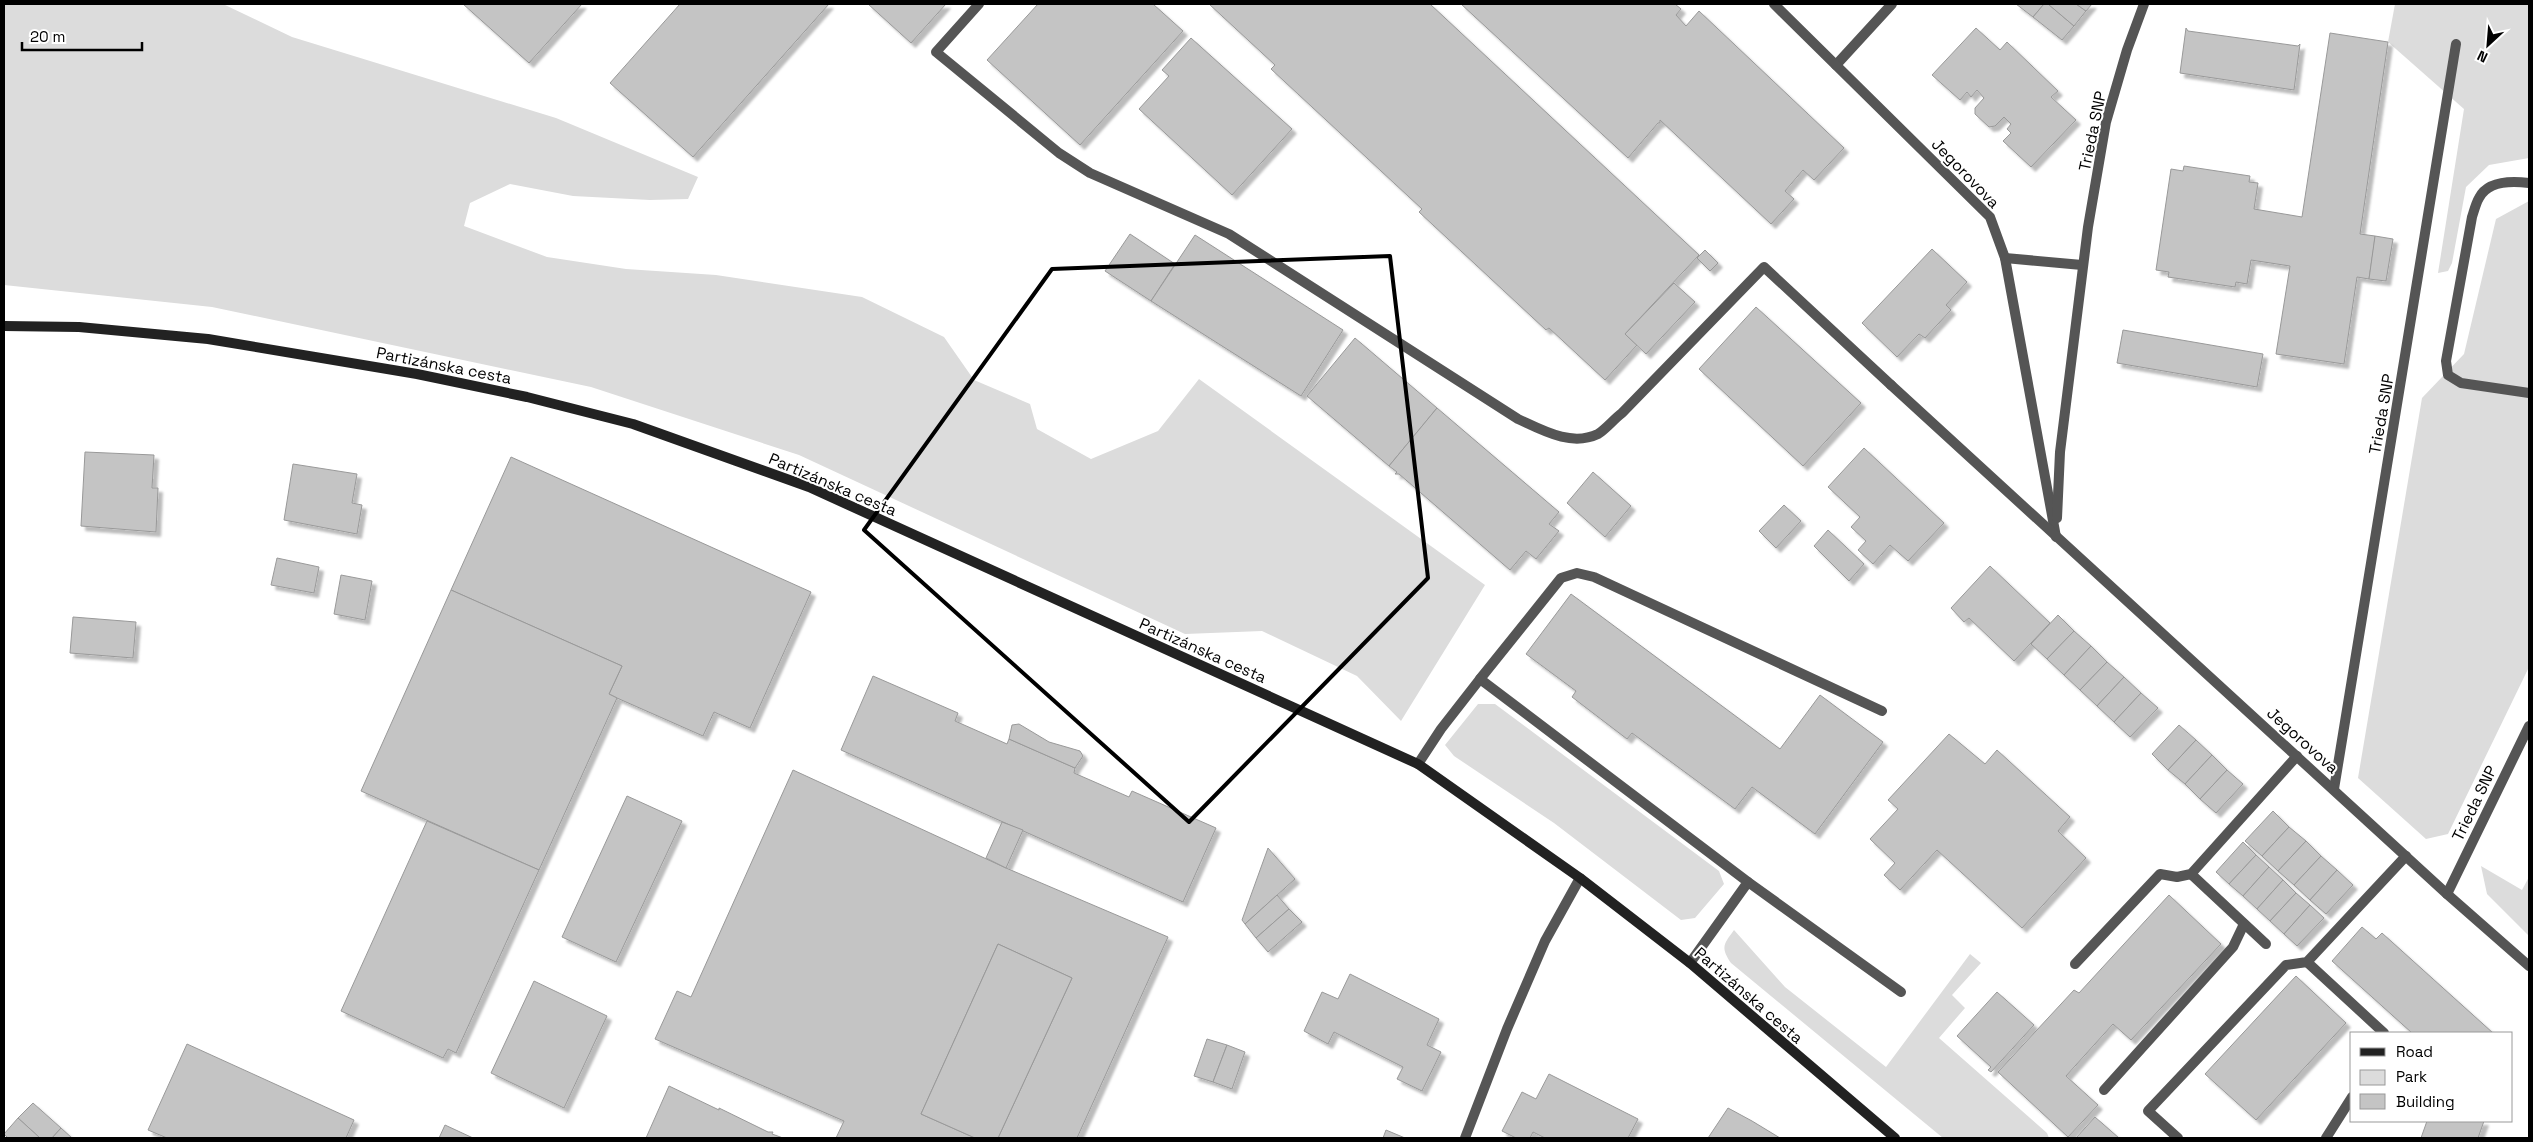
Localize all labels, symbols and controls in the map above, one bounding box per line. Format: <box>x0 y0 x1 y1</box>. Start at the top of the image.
scale bar <box>22 20 142 52</box>
north arrow <box>2463 20 2513 70</box>
text: 20 m <box>30 27 65 46</box>
text: N <box>2474 47 2490 67</box>
street label: Trieda SNP <box>2074 89 2111 173</box>
street label: Jegorovova <box>1927 134 2004 213</box>
street label: Partizánska cesta <box>375 342 513 389</box>
street label: Trieda SNP <box>2364 372 2399 456</box>
street label: Partizánska cesta <box>766 448 900 521</box>
street label: Partizánska cesta <box>1136 613 1270 688</box>
street label: Jegorovova <box>2262 703 2343 778</box>
street label: Trieda SNP <box>2447 762 2502 844</box>
street label: Partizánska cesta <box>1690 942 1807 1048</box>
legend <box>2350 1032 2513 1122</box>
text: Road <box>2396 1042 2433 1061</box>
text: Park <box>2396 1067 2427 1086</box>
text: Building <box>2396 1092 2455 1111</box>

